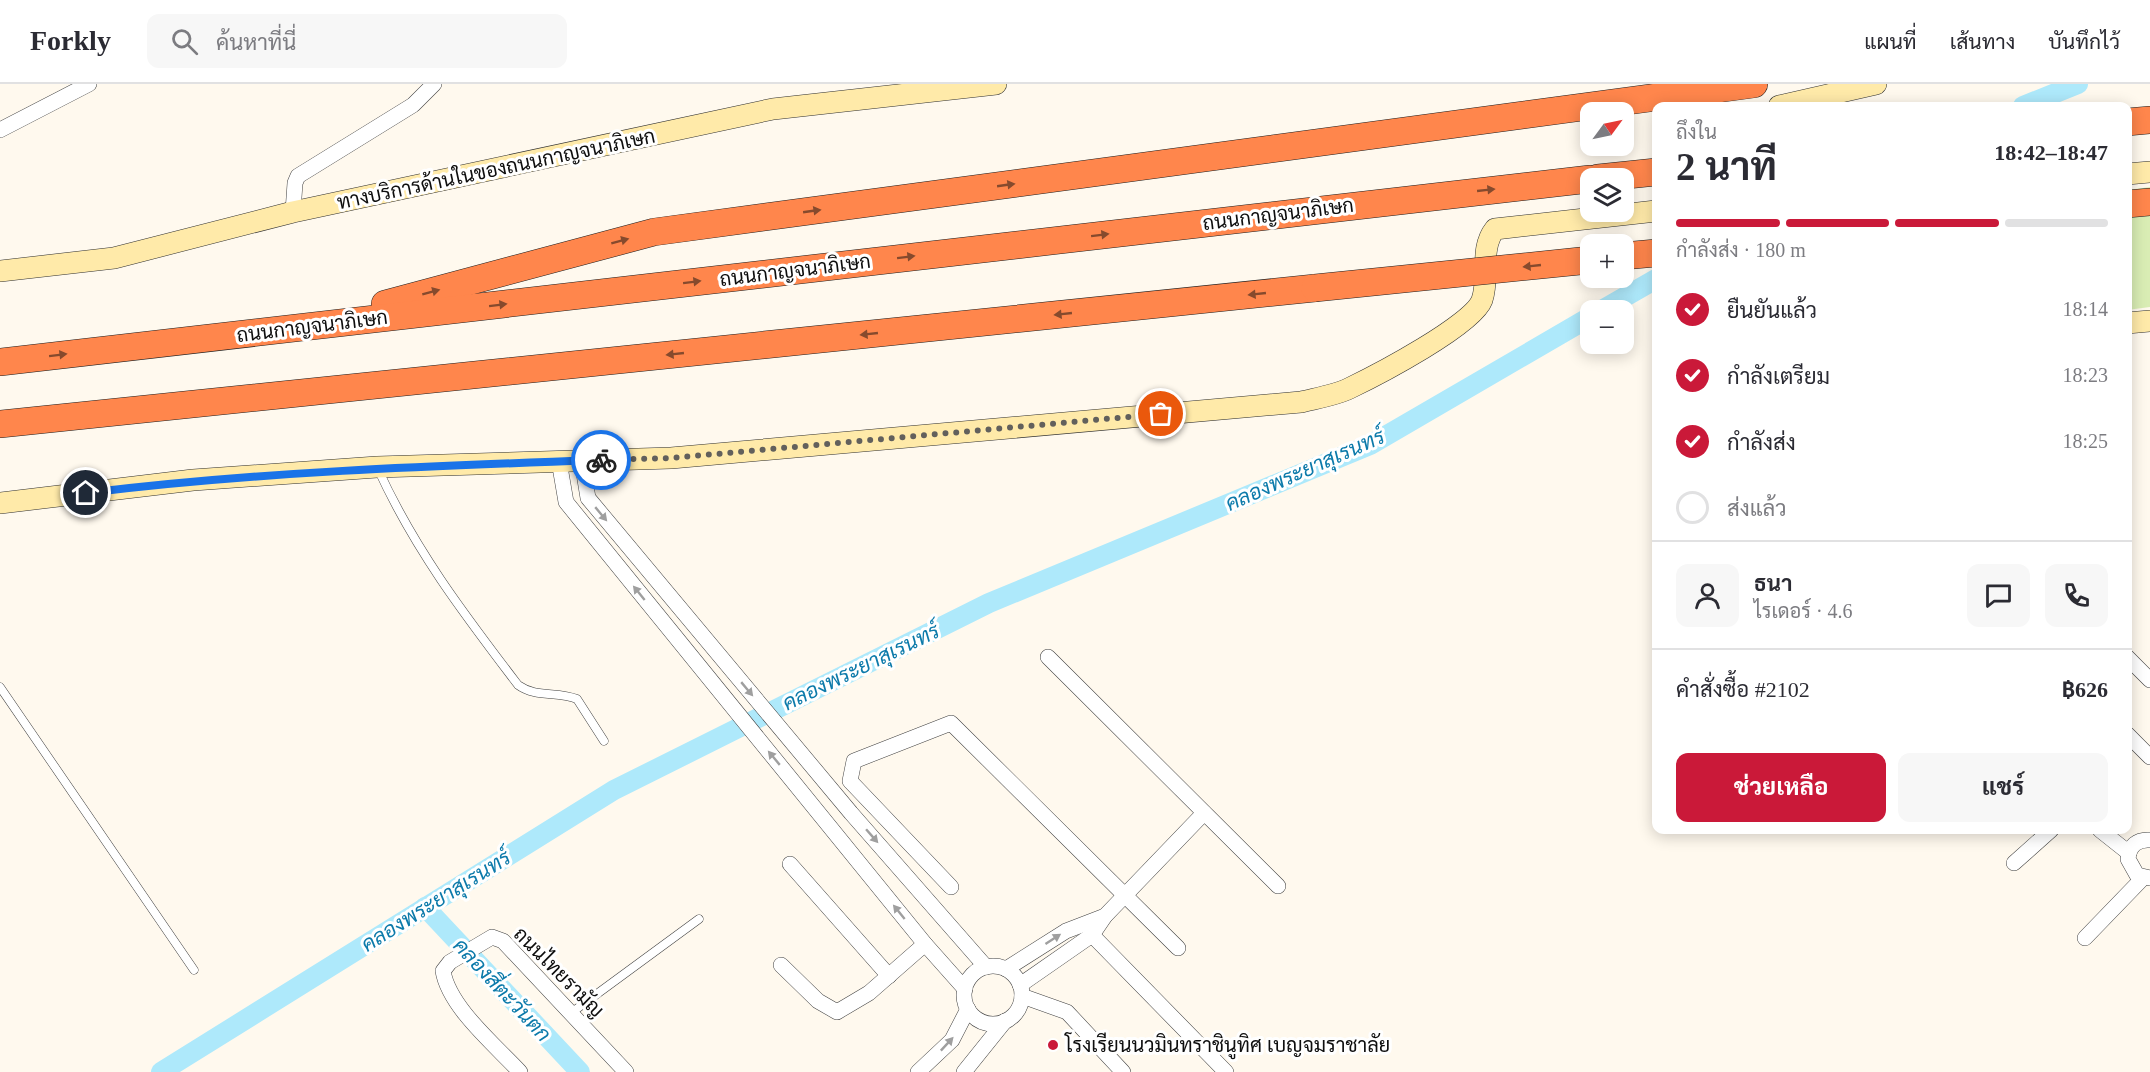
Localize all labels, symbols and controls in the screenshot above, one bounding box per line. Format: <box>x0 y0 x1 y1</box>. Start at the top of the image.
search box <box>147 14 567 68</box>
text: Forkly <box>30 25 111 56</box>
icon: search <box>168 25 201 58</box>
text: ค้นหาที่นี่ <box>216 30 296 55</box>
text: แผนที่ <box>1864 30 1917 54</box>
text: เส้นทาง <box>1950 30 2015 54</box>
text: บันทึกไว้ <box>2048 30 2120 54</box>
north arrow <box>1580 102 1634 156</box>
map controls <box>1580 102 1634 354</box>
text: ถึงใน <box>1676 121 1717 143</box>
street label: ทางบริการด้านในของถนนกาญจนาภิเษก <box>334 123 657 214</box>
text: 18:42–18:47 <box>1994 140 2108 165</box>
text: 2 นาที <box>1676 145 1777 188</box>
button: layers <box>1580 168 1634 222</box>
one-way arrow <box>996 180 1015 190</box>
one-way arrow <box>1477 185 1496 195</box>
street label: ถนนกาญจนาภิเษก <box>1201 193 1355 235</box>
one-way arrow <box>803 206 822 215</box>
one-way arrow <box>1090 230 1109 240</box>
button: + <box>1580 234 1634 288</box>
one-way arrow <box>611 236 629 245</box>
text: กำลังส่ง · 180 m <box>1676 239 1806 261</box>
street label: ถนนกาญจนาภิเษก <box>718 249 872 291</box>
one-way arrow <box>897 252 916 262</box>
one-way arrow <box>1522 261 1541 271</box>
one-way arrow <box>682 277 701 287</box>
one-way arrow <box>422 286 441 296</box>
one-way arrow <box>1248 289 1267 299</box>
icon: check <box>1676 293 1709 326</box>
text: ยืนยันแล้ว <box>1727 298 1817 323</box>
text: 18:14 <box>2062 298 2108 320</box>
one-way arrow <box>489 300 508 310</box>
button: − <box>1580 300 1634 354</box>
street label: ถนนกาญจนาภิเษก <box>235 305 389 347</box>
one-way arrow <box>1054 309 1073 319</box>
one-way arrow <box>860 329 879 339</box>
one-way arrow <box>666 349 685 359</box>
one-way arrow <box>49 351 68 360</box>
icon: check <box>1676 359 1709 392</box>
text: กำลังเตรียม <box>1727 364 1830 389</box>
text: 18:23 <box>2062 364 2108 386</box>
pin <box>1135 388 1186 439</box>
icon: bag <box>1144 397 1177 430</box>
water label: คลองพระยาสุเรนทร์ <box>1221 421 1392 518</box>
icon: check <box>1676 425 1709 458</box>
courier <box>571 430 631 490</box>
text: กำลังส่ง <box>1727 430 1796 455</box>
text: 18:25 <box>2062 430 2108 452</box>
icon: bike <box>585 444 618 477</box>
pin <box>60 467 111 518</box>
icon: home <box>69 476 102 509</box>
text: ส่งแล้ว <box>1727 496 1787 521</box>
one-way arrow <box>595 506 608 522</box>
button: person <box>1676 564 1739 627</box>
button: chat <box>1967 564 2030 627</box>
button: phone <box>2045 564 2108 627</box>
text: ธนา <box>1754 571 1792 596</box>
one-way arrow <box>634 586 646 601</box>
text: ไรเดอร์ · 4.6 <box>1754 600 1853 622</box>
water label: คลองพระยาสุเรนทร์ <box>778 615 947 717</box>
text: คำสั่งซื้อ #2102 <box>1676 677 1810 702</box>
text: ฿626 <box>2062 677 2108 702</box>
one-way arrow <box>740 681 753 696</box>
one-way arrow <box>768 750 781 766</box>
button: ช่วยเหลือ <box>1676 753 1886 822</box>
button: แชร์ <box>1898 753 2108 822</box>
one-way arrow <box>865 828 878 843</box>
water label: คลองพระยาสุเรนทร์ <box>356 842 519 958</box>
one-way arrow <box>893 905 906 920</box>
street label: ถนนไทยรามัญ <box>509 921 610 1022</box>
water label: คลองสี่ตะวันตก <box>448 928 562 1046</box>
one-way arrow <box>1045 933 1062 944</box>
place label: โรงเรียนนวมินทราชินูทิศ เบญจมราชาลัย <box>1064 1032 1390 1060</box>
one-way arrow <box>940 1036 954 1051</box>
marker: โรงเรียนนวมินทราชินูทิศ เบญจมราชาลัย <box>1046 1038 1060 1052</box>

